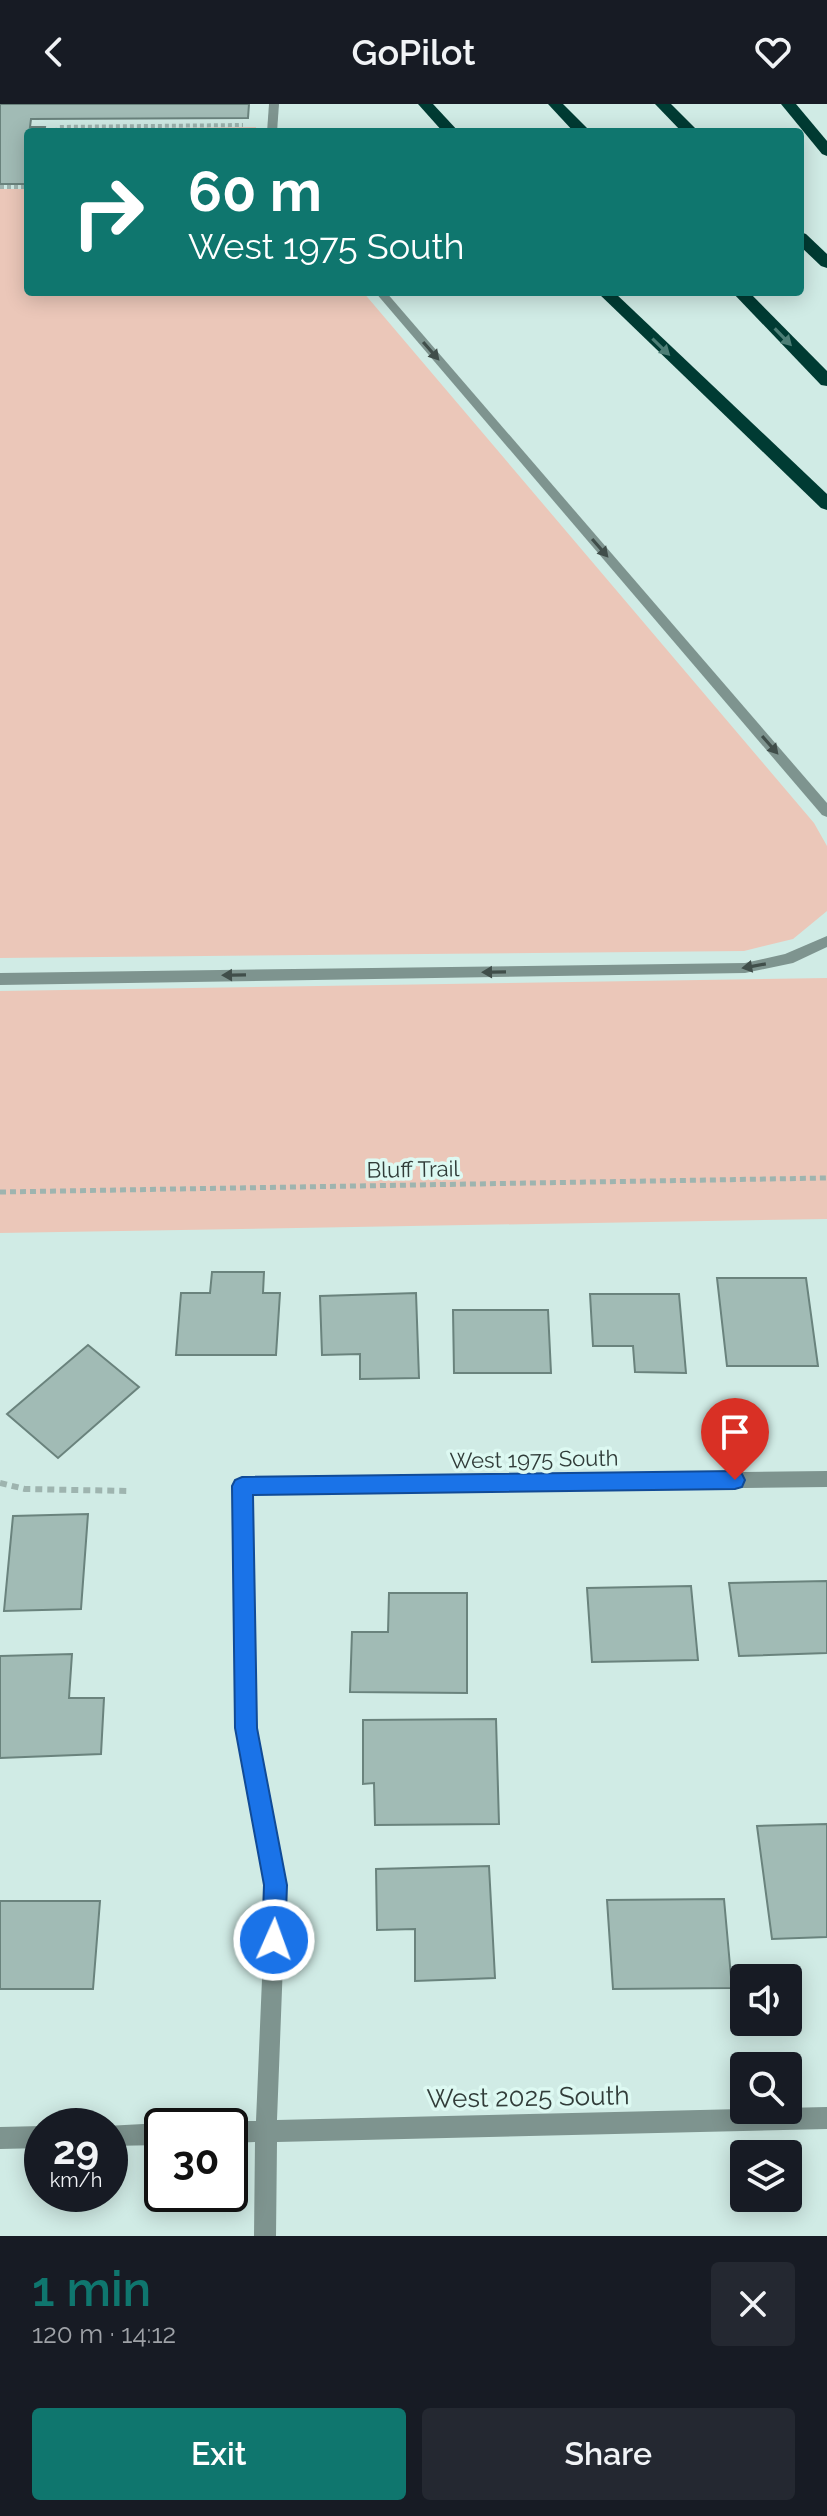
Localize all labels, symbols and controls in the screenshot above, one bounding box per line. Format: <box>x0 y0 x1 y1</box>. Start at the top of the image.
icon: back <box>32 30 76 74</box>
icon: heart <box>751 30 795 74</box>
text: GoPilot <box>352 31 475 73</box>
text: 60 m <box>188 158 322 224</box>
icon: right <box>56 160 160 264</box>
text: West 1975 South <box>188 225 464 267</box>
one-way arrow <box>773 327 792 346</box>
one-way arrow <box>651 337 670 355</box>
one-way arrow <box>421 342 439 361</box>
one-way arrow <box>591 538 608 558</box>
one-way arrow <box>761 735 778 755</box>
one-way arrow <box>741 960 766 972</box>
one-way arrow <box>481 965 506 978</box>
one-way arrow <box>221 969 246 982</box>
street label: Bluff Trail <box>366 1155 460 1183</box>
pin <box>701 1398 769 1480</box>
icon: arrive <box>713 1410 757 1454</box>
street label: West 1975 South <box>449 1445 619 1473</box>
position arrow <box>232 1898 316 1982</box>
map controls <box>730 1964 802 2212</box>
button: sound <box>730 1964 802 2036</box>
button: search <box>730 2052 802 2124</box>
street label: West 2025 South <box>426 2080 630 2114</box>
speed limit sign: 30 <box>144 2108 248 2212</box>
text: 29 <box>53 2126 99 2173</box>
button: layers <box>730 2140 802 2212</box>
text: km/h <box>50 2168 102 2192</box>
text: 1 min <box>32 2261 151 2317</box>
button: close <box>711 2262 795 2346</box>
text: 120 m · 14:12 <box>32 2319 176 2349</box>
button: Exit <box>32 2408 406 2500</box>
button: Share <box>422 2408 795 2500</box>

